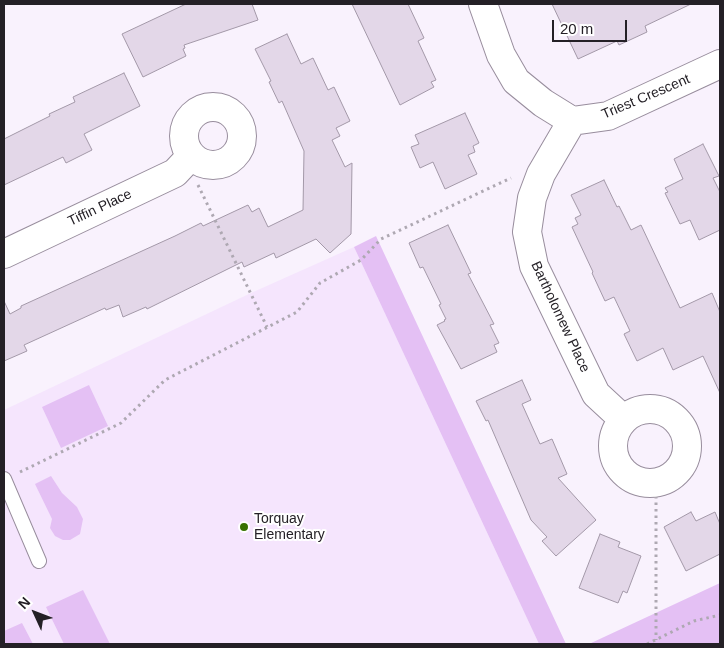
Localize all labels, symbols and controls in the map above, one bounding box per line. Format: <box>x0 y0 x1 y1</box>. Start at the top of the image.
scale bar <box>554 10 629 42</box>
text: 20 m <box>560 20 593 37</box>
street label: Triest Crescent <box>599 71 693 123</box>
street label: Tiffin Place <box>65 186 135 230</box>
street label: Bartholomew Place <box>527 259 593 375</box>
place label: Torquay Elementary <box>254 511 325 544</box>
marker: Torquay Elementary <box>238 521 250 533</box>
north arrow <box>10 588 60 638</box>
text: N <box>15 594 33 612</box>

